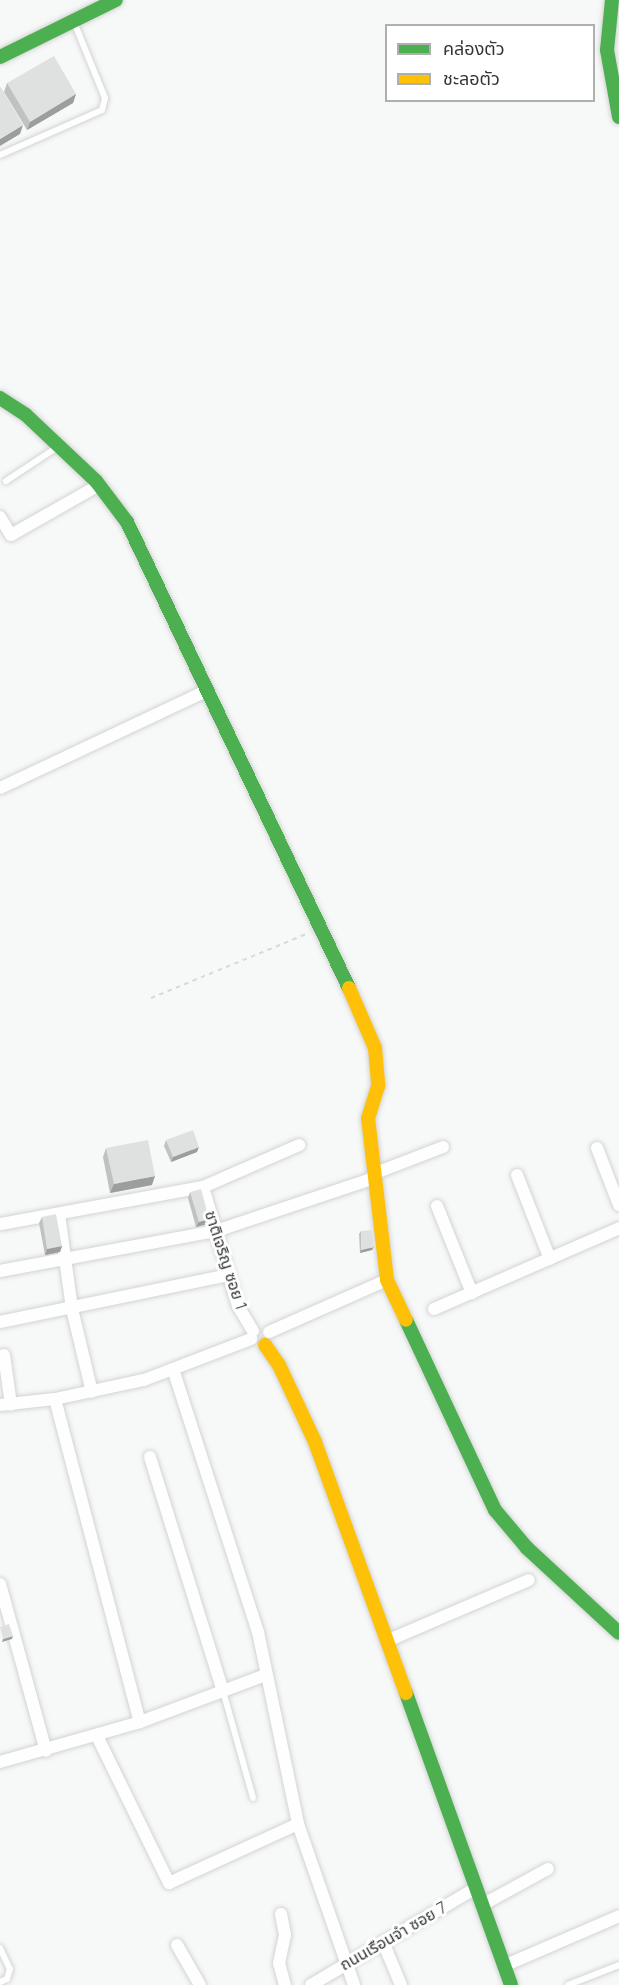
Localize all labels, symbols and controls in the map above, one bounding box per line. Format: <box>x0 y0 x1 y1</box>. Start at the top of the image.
legend <box>385 24 595 102</box>
text: คล่องตัว <box>443 37 505 60</box>
text: ชะลอตัว <box>443 67 500 90</box>
street label: ชาติเจริญ ซอย 1 <box>201 1208 251 1312</box>
street label: ถนนเรือนจำ ซอย 7 <box>336 1898 450 1974</box>

